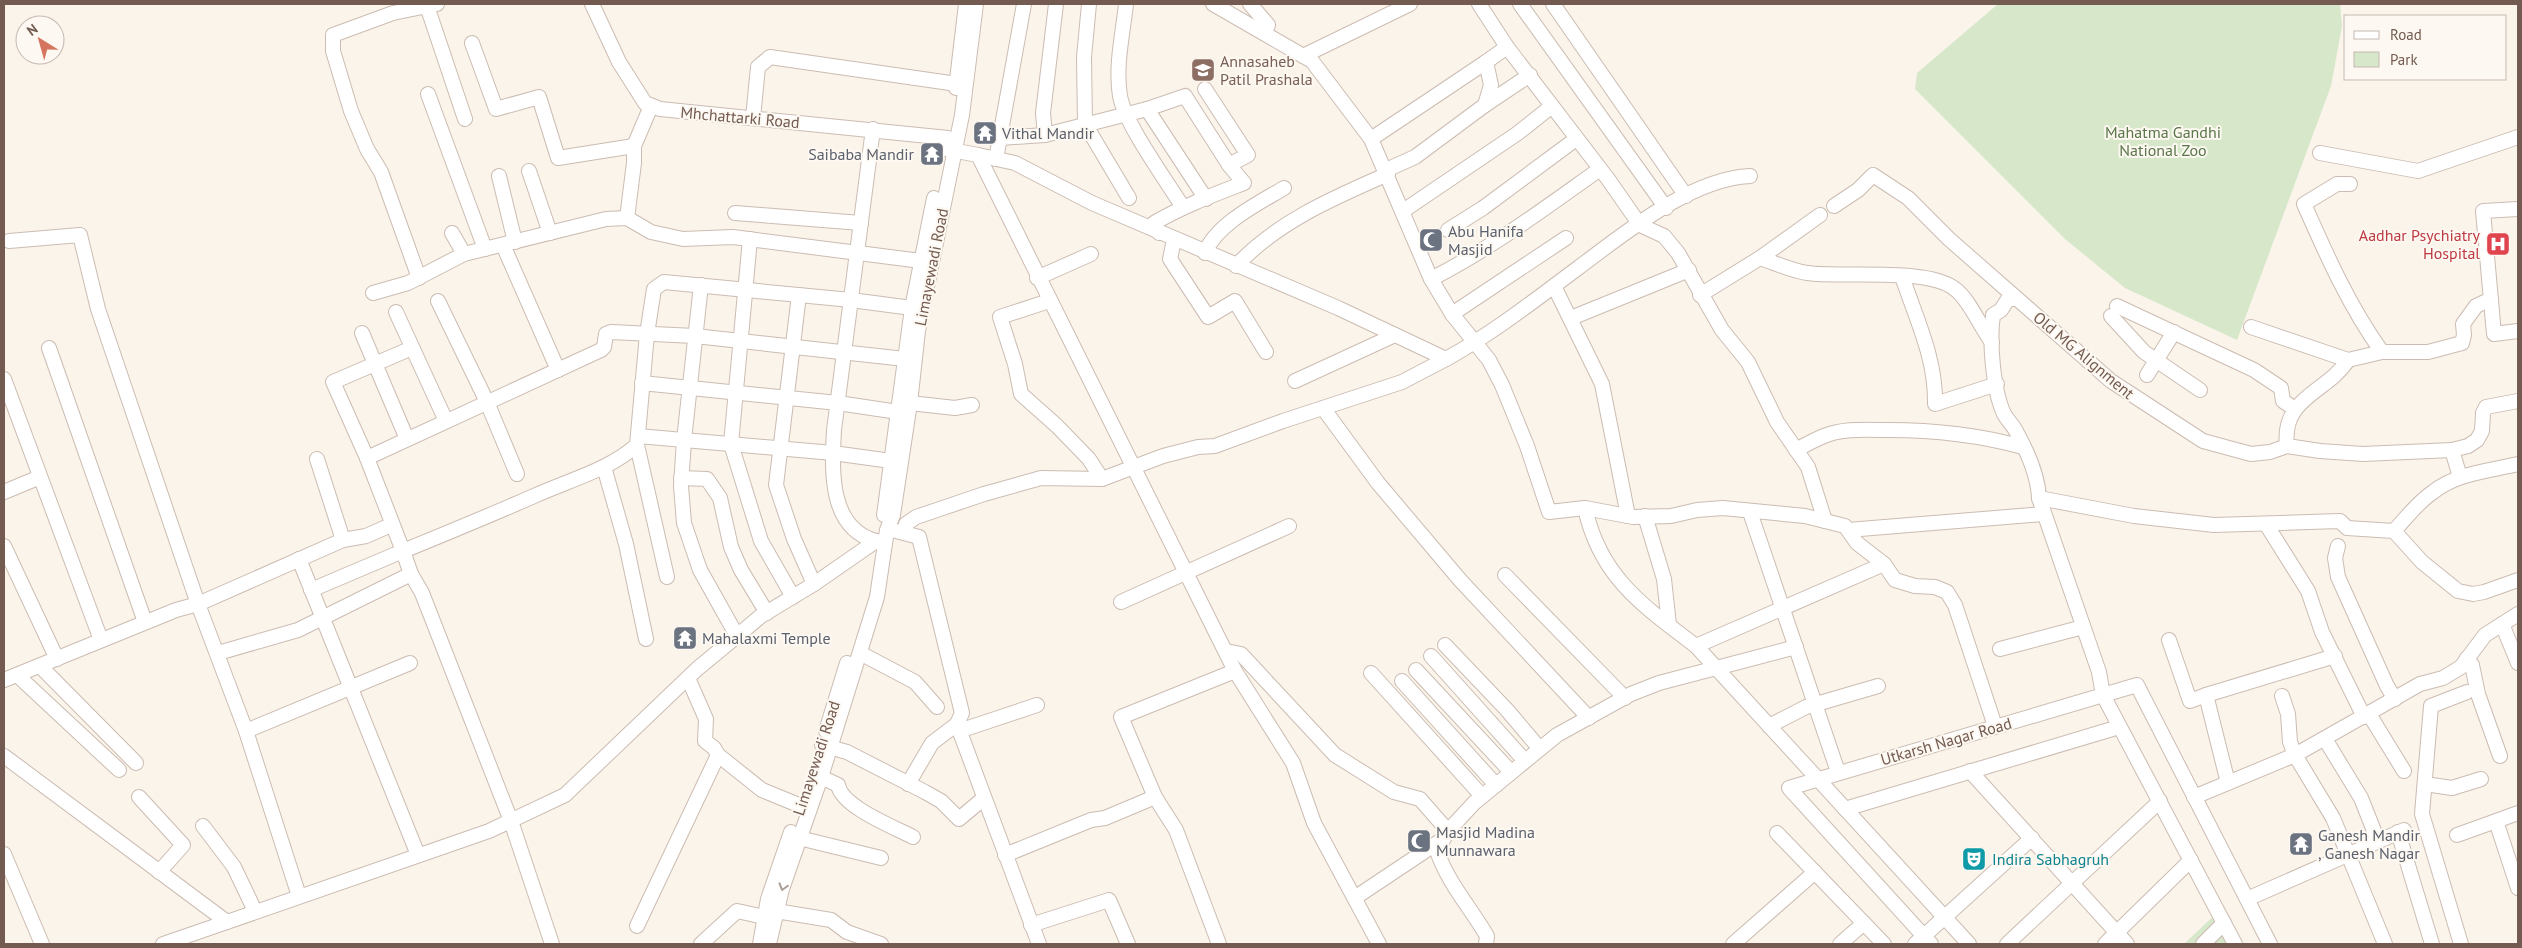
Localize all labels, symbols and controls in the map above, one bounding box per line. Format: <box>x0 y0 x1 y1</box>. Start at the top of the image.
north arrow <box>15 15 65 65</box>
legend <box>2344 15 2507 80</box>
text: N <box>23 20 41 40</box>
text: Road <box>2390 25 2422 44</box>
text: Park <box>2390 50 2418 69</box>
place label: Annasaheb Patil Prashala <box>1220 51 1313 89</box>
school or university icon: Annasaheb Patil Prashala <box>1190 57 1216 83</box>
street label: Mhchattarki Road <box>680 102 800 132</box>
temple icon: Vithal Mandir <box>972 120 998 146</box>
park label: Mahatma Gandhi National Zoo <box>2105 122 2221 160</box>
place label: Vithal Mandir <box>1001 123 1095 143</box>
temple icon: Saibaba Mandir <box>919 141 945 167</box>
place label: Saibaba Mandir <box>808 144 915 164</box>
street label: Limayewadi Road <box>910 206 952 328</box>
place label: Abu Hanifa Masjid <box>1448 221 1524 259</box>
place label: Aadhar Psychiatry Hospital <box>2359 225 2481 263</box>
mosque icon: Abu Hanifa Masjid <box>1418 227 1444 253</box>
hospital icon: Aadhar Psychiatry Hospital <box>2485 231 2511 257</box>
street label: Old MG Alignment <box>2029 307 2139 403</box>
temple icon: Mahalaxmi Temple <box>672 625 698 651</box>
place label: Mahalaxmi Temple <box>702 628 831 648</box>
street label: Limayewadi Road <box>788 698 844 818</box>
street label: Utkarsh Nagar Road <box>1878 713 2014 769</box>
place label: Masjid Madina Munnawara <box>1436 822 1535 860</box>
place label: Ganesh Mandir , Ganesh Nagar <box>2318 825 2421 863</box>
mosque icon: Masjid Madina Munnawara <box>1406 828 1432 854</box>
temple icon: Ganesh Mandir , Ganesh Nagar <box>2288 831 2314 857</box>
theatre icon: Indira Sabhagruh <box>1961 846 1987 872</box>
place label: Indira Sabhagruh <box>1992 849 2109 869</box>
one-way arrow <box>778 882 788 890</box>

